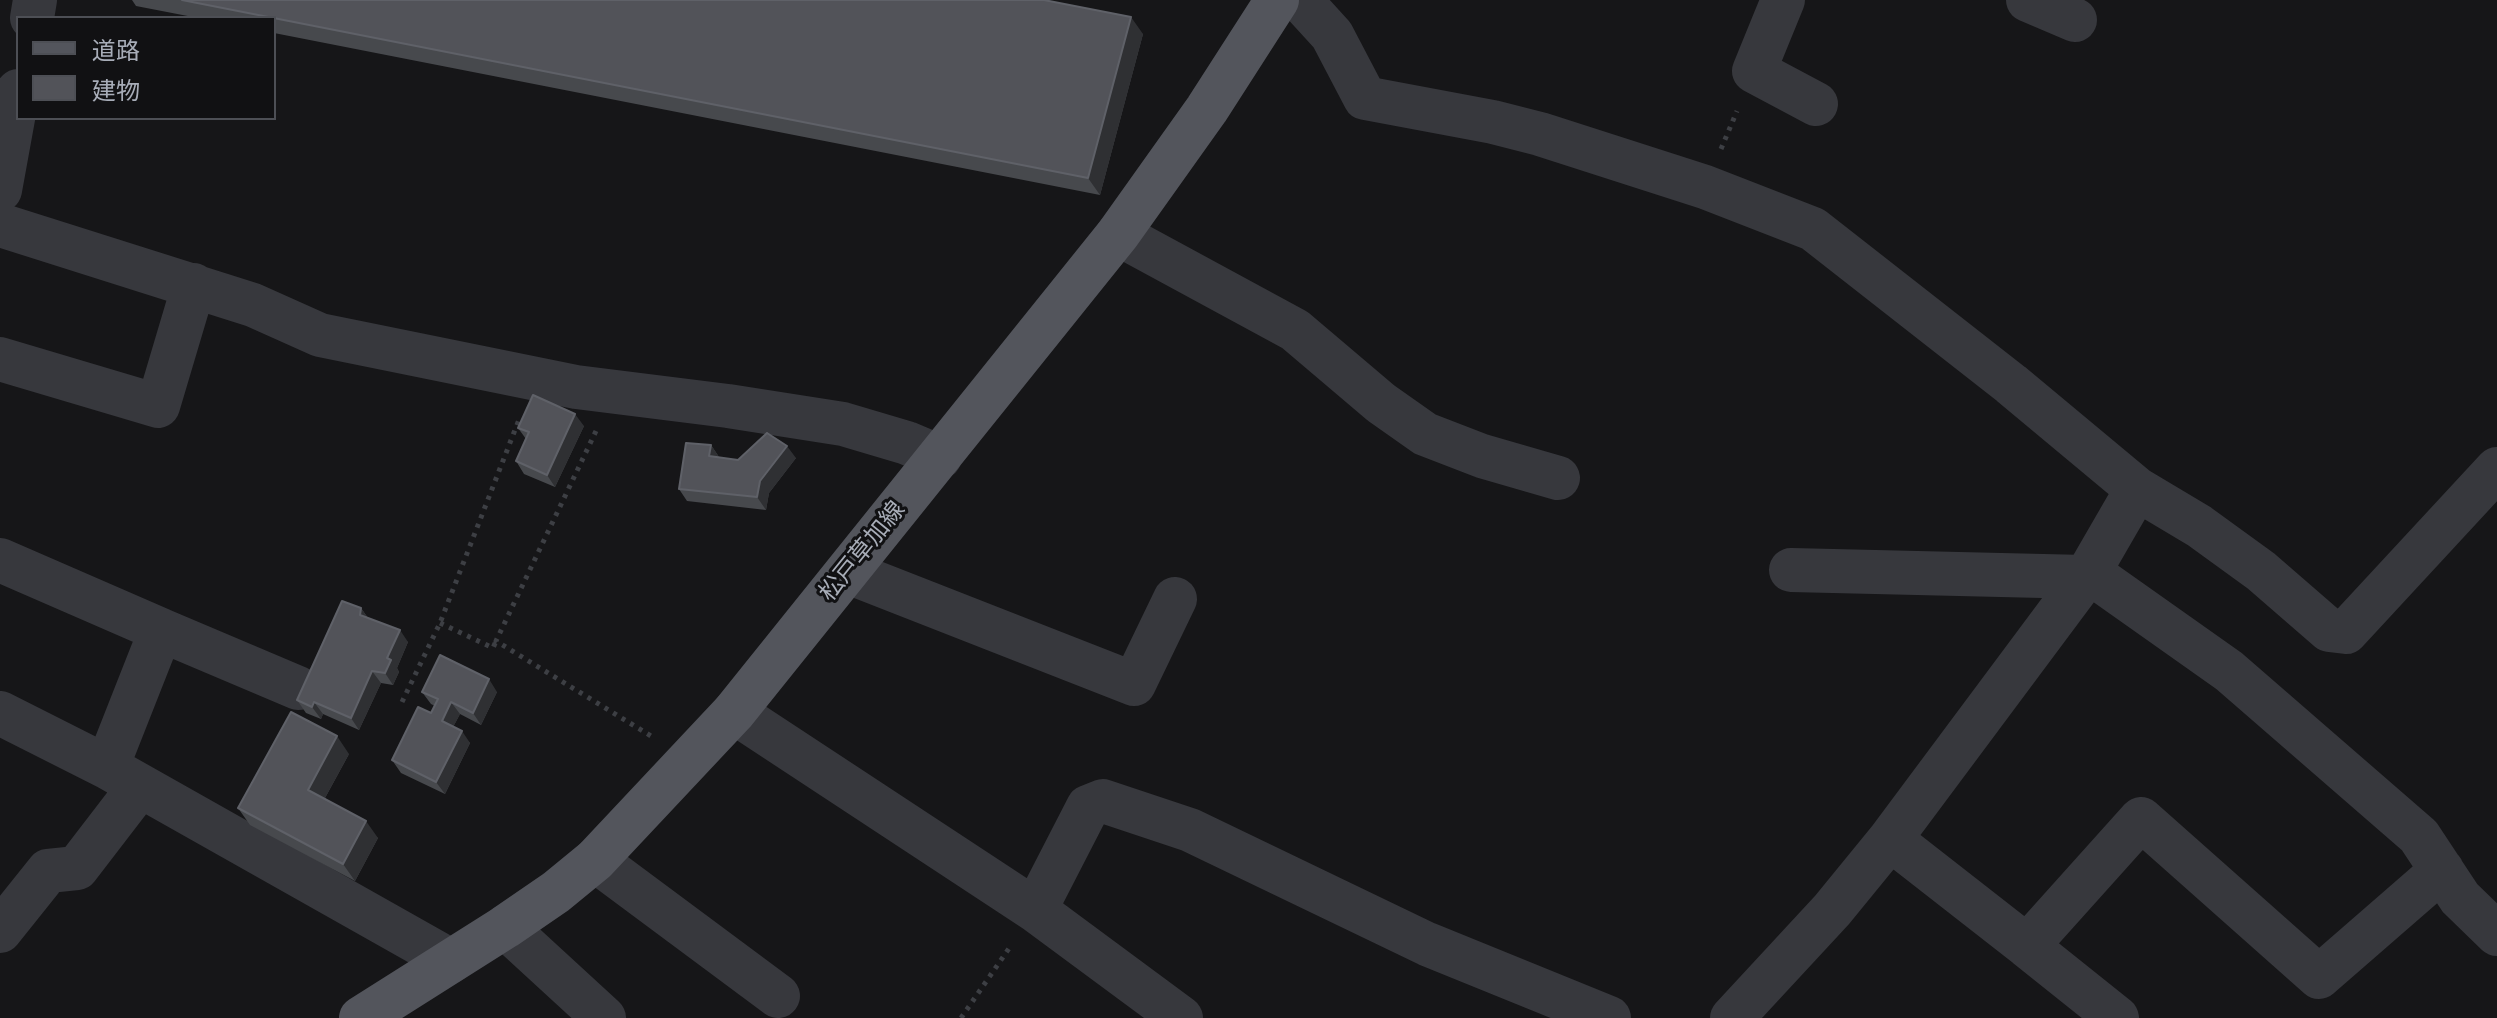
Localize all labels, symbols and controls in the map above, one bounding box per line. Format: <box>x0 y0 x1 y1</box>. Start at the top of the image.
legend <box>16 16 276 120</box>
text: 道路 <box>92 37 140 66</box>
text: 建物 <box>92 77 140 106</box>
street label: 松戸草加線 <box>814 496 912 608</box>

